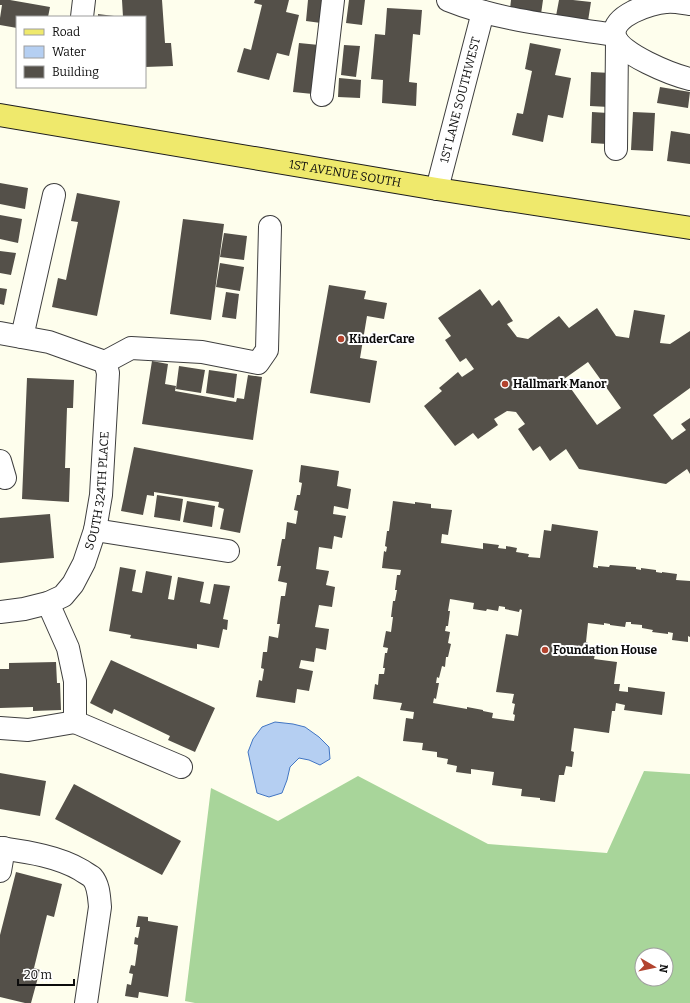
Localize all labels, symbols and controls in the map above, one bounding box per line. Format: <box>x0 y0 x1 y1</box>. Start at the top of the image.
legend <box>16 16 146 88</box>
text: Road <box>52 25 80 39</box>
street label: 1ST LANE SOUTHWEST <box>437 35 483 164</box>
text: Water <box>52 45 87 59</box>
text: Building <box>52 65 99 79</box>
street label: 1ST AVENUE SOUTH <box>288 157 402 190</box>
place label: KinderCare <box>349 332 415 346</box>
marker: KinderCare <box>336 334 346 344</box>
place label: Hallmark Manor <box>513 377 607 391</box>
marker: Hallmark Manor <box>500 379 510 389</box>
street label: SOUTH 324TH PLACE <box>82 431 112 552</box>
place label: Foundation House <box>553 643 658 657</box>
marker: Foundation House <box>540 645 550 655</box>
north arrow <box>634 947 674 987</box>
scale bar <box>18 961 74 987</box>
text: N <box>656 963 670 974</box>
text: 20 m <box>24 968 53 982</box>

